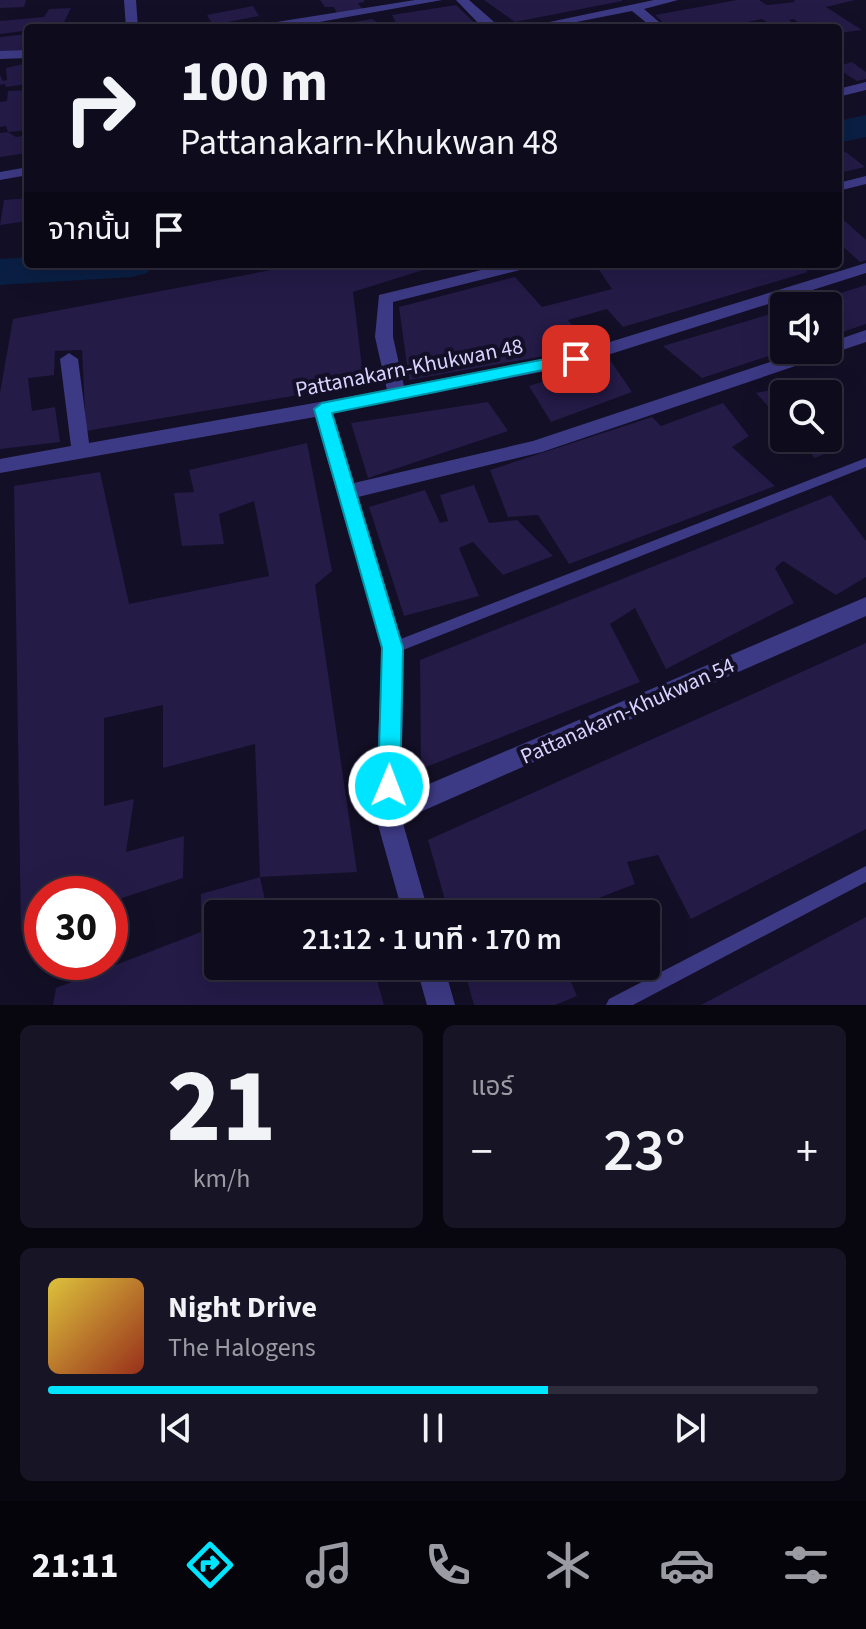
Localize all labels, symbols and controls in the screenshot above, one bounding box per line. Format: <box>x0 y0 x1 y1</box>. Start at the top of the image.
text: 100 m <box>180 43 328 122</box>
icon: right <box>48 56 152 160</box>
text: Pattanakarn-Khukwan 48 <box>180 117 558 168</box>
text: จากนั้น <box>48 208 131 251</box>
icon: arrive <box>147 208 191 252</box>
map controls <box>770 292 842 452</box>
button: sound <box>770 292 842 364</box>
pin <box>542 325 610 393</box>
street label: Pattanakarn-Khukwan 48 <box>293 330 526 406</box>
icon: arrive <box>554 337 598 381</box>
button: search <box>770 380 842 452</box>
street label: Pattanakarn-Khukwan 54 <box>515 649 740 773</box>
position arrow <box>347 744 431 828</box>
speed limit sign: 30 <box>24 876 128 980</box>
text: 21:12 · 1 นาที · 170 m <box>302 918 562 961</box>
text: 21 <box>167 1034 276 1182</box>
text: แอร์ <box>471 1068 513 1105</box>
text: 23° <box>603 1109 686 1194</box>
text: − <box>471 1121 493 1184</box>
text: + <box>796 1121 818 1184</box>
text: km/h <box>193 1160 250 1197</box>
text: Night Drive <box>168 1286 317 1329</box>
text: The Halogens <box>168 1329 316 1366</box>
icon: previous <box>154 1406 198 1450</box>
icon: pause <box>411 1406 455 1450</box>
icon: next <box>668 1406 712 1450</box>
icon: directions <box>182 1537 238 1593</box>
icon: music <box>301 1537 357 1593</box>
icon: phone <box>420 1537 476 1593</box>
icon: climate <box>540 1537 596 1593</box>
icon: car <box>659 1537 715 1593</box>
icon: filters <box>778 1537 834 1593</box>
text: 21:11 <box>32 1540 118 1591</box>

